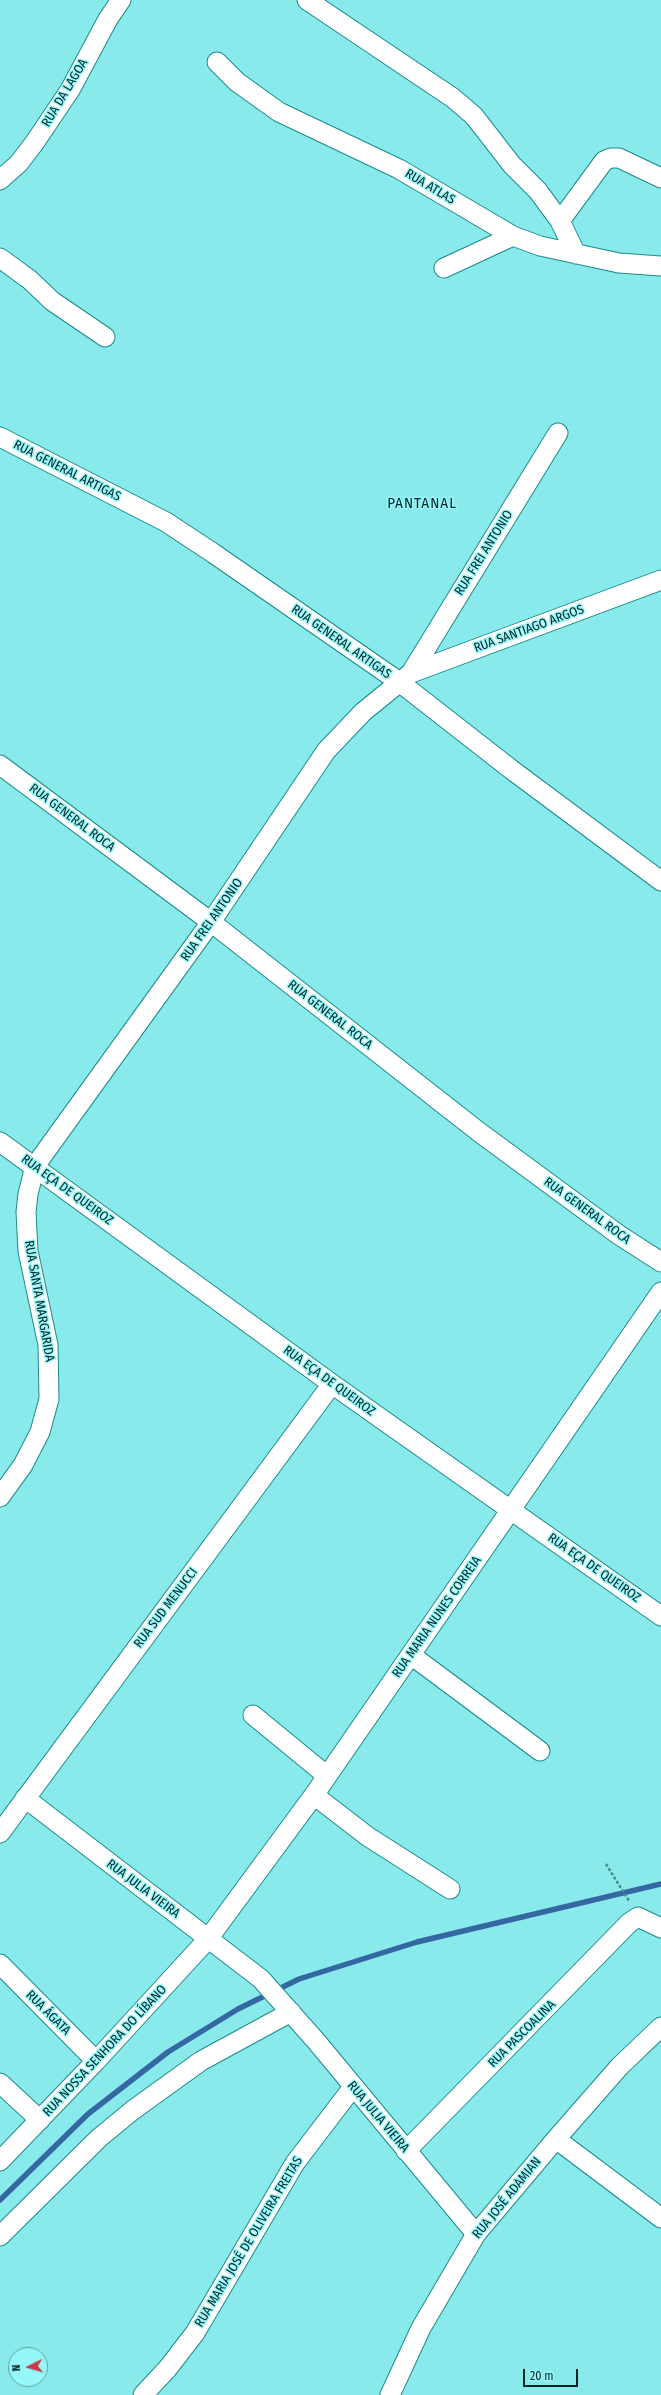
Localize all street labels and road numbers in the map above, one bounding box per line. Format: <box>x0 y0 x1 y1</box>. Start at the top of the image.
street label: RUA DA LAGOA <box>39 56 91 130</box>
street label: RUA ATLAS <box>402 166 458 208</box>
street label: RUA GENERAL ARTIGAS <box>11 437 123 505</box>
street label: RUA FREI ANTONIO <box>452 507 516 599</box>
street label: RUA GENERAL ARTIGAS <box>288 602 394 682</box>
street label: RUA SANTIAGO ARGOS <box>472 602 586 656</box>
street label: RUA GENERAL ROCA <box>26 781 118 855</box>
street label: RUA FREI ANTONIO <box>178 876 246 964</box>
street label: RUA GENERAL ROCA <box>285 977 375 1053</box>
street label: RUA EÇA DE QUEIROZ <box>18 1151 116 1229</box>
street label: RUA GENERAL ROCA <box>541 1174 633 1248</box>
street label: RUA SANTA MARGARIDA <box>21 1239 57 1363</box>
street label: RUA EÇA DE QUEIROZ <box>280 1342 378 1420</box>
street label: RUA EÇA DE QUEIROZ <box>545 1530 643 1606</box>
street label: RUA MARIA NUNES CORREIA <box>389 1553 485 1681</box>
street label: RUA SUD MENUCCI <box>131 1565 201 1651</box>
street label: RUA JULIA VIEIRA <box>103 1856 183 1922</box>
street label: RUA NOSSA SENHORA DO LÍBANO <box>40 1982 170 2120</box>
street label: RUA ÁGATA <box>22 1987 74 2039</box>
street label: RUA PASCOALINA <box>485 1997 559 2071</box>
street label: RUA JULIA VIEIRA <box>344 2078 412 2156</box>
street label: RUA MARIA JOSÉ DE OLIVEIRA FREITAS <box>192 2154 306 2330</box>
street label: RUA JOSÉ ADAMIAN <box>469 2154 545 2242</box>

